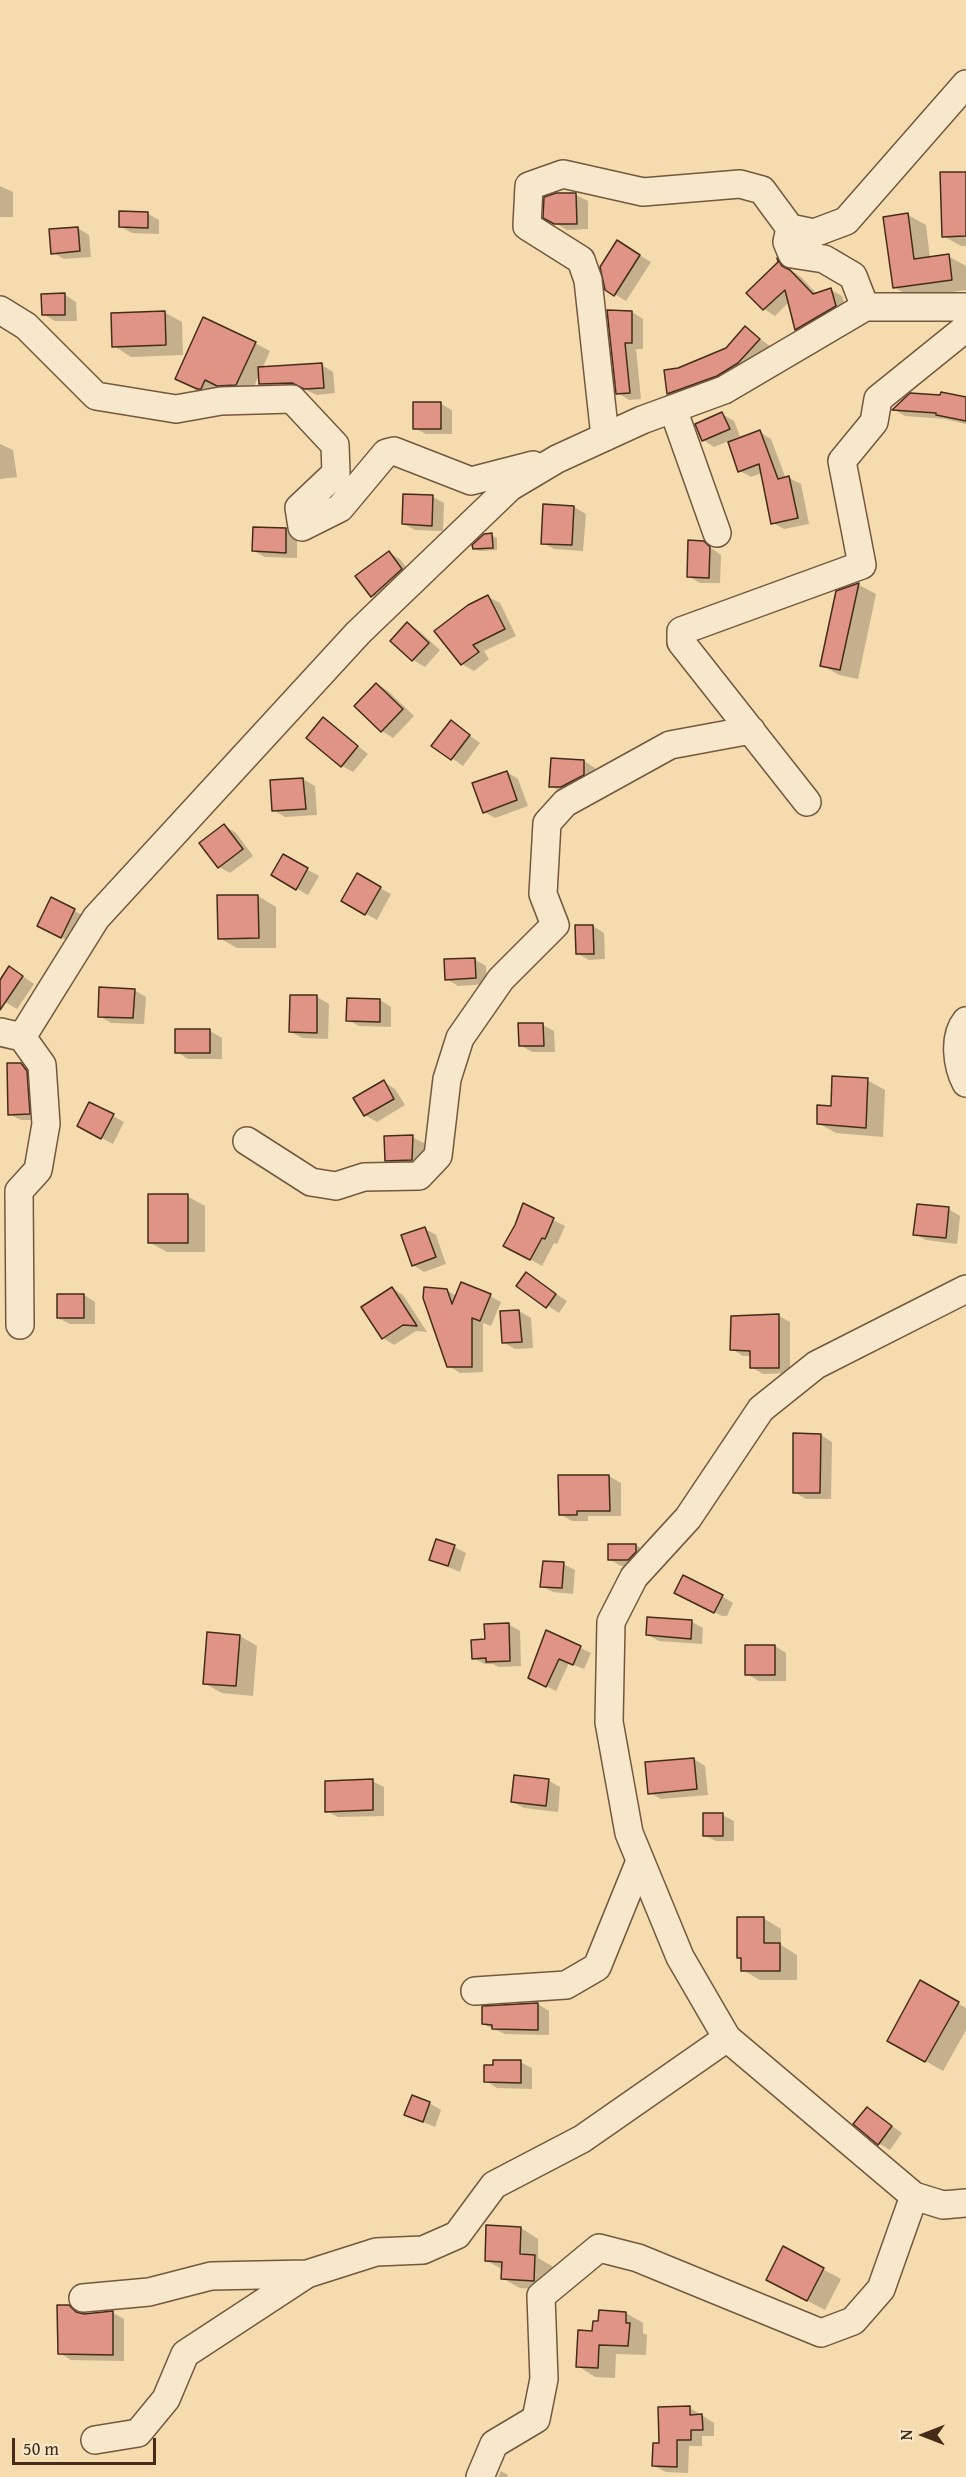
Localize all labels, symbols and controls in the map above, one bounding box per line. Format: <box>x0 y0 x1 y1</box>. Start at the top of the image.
north arrow <box>894 2405 954 2465</box>
scale bar <box>15 2426 159 2464</box>
text: N <box>894 2430 918 2440</box>
text: 50 m <box>23 2435 59 2462</box>

